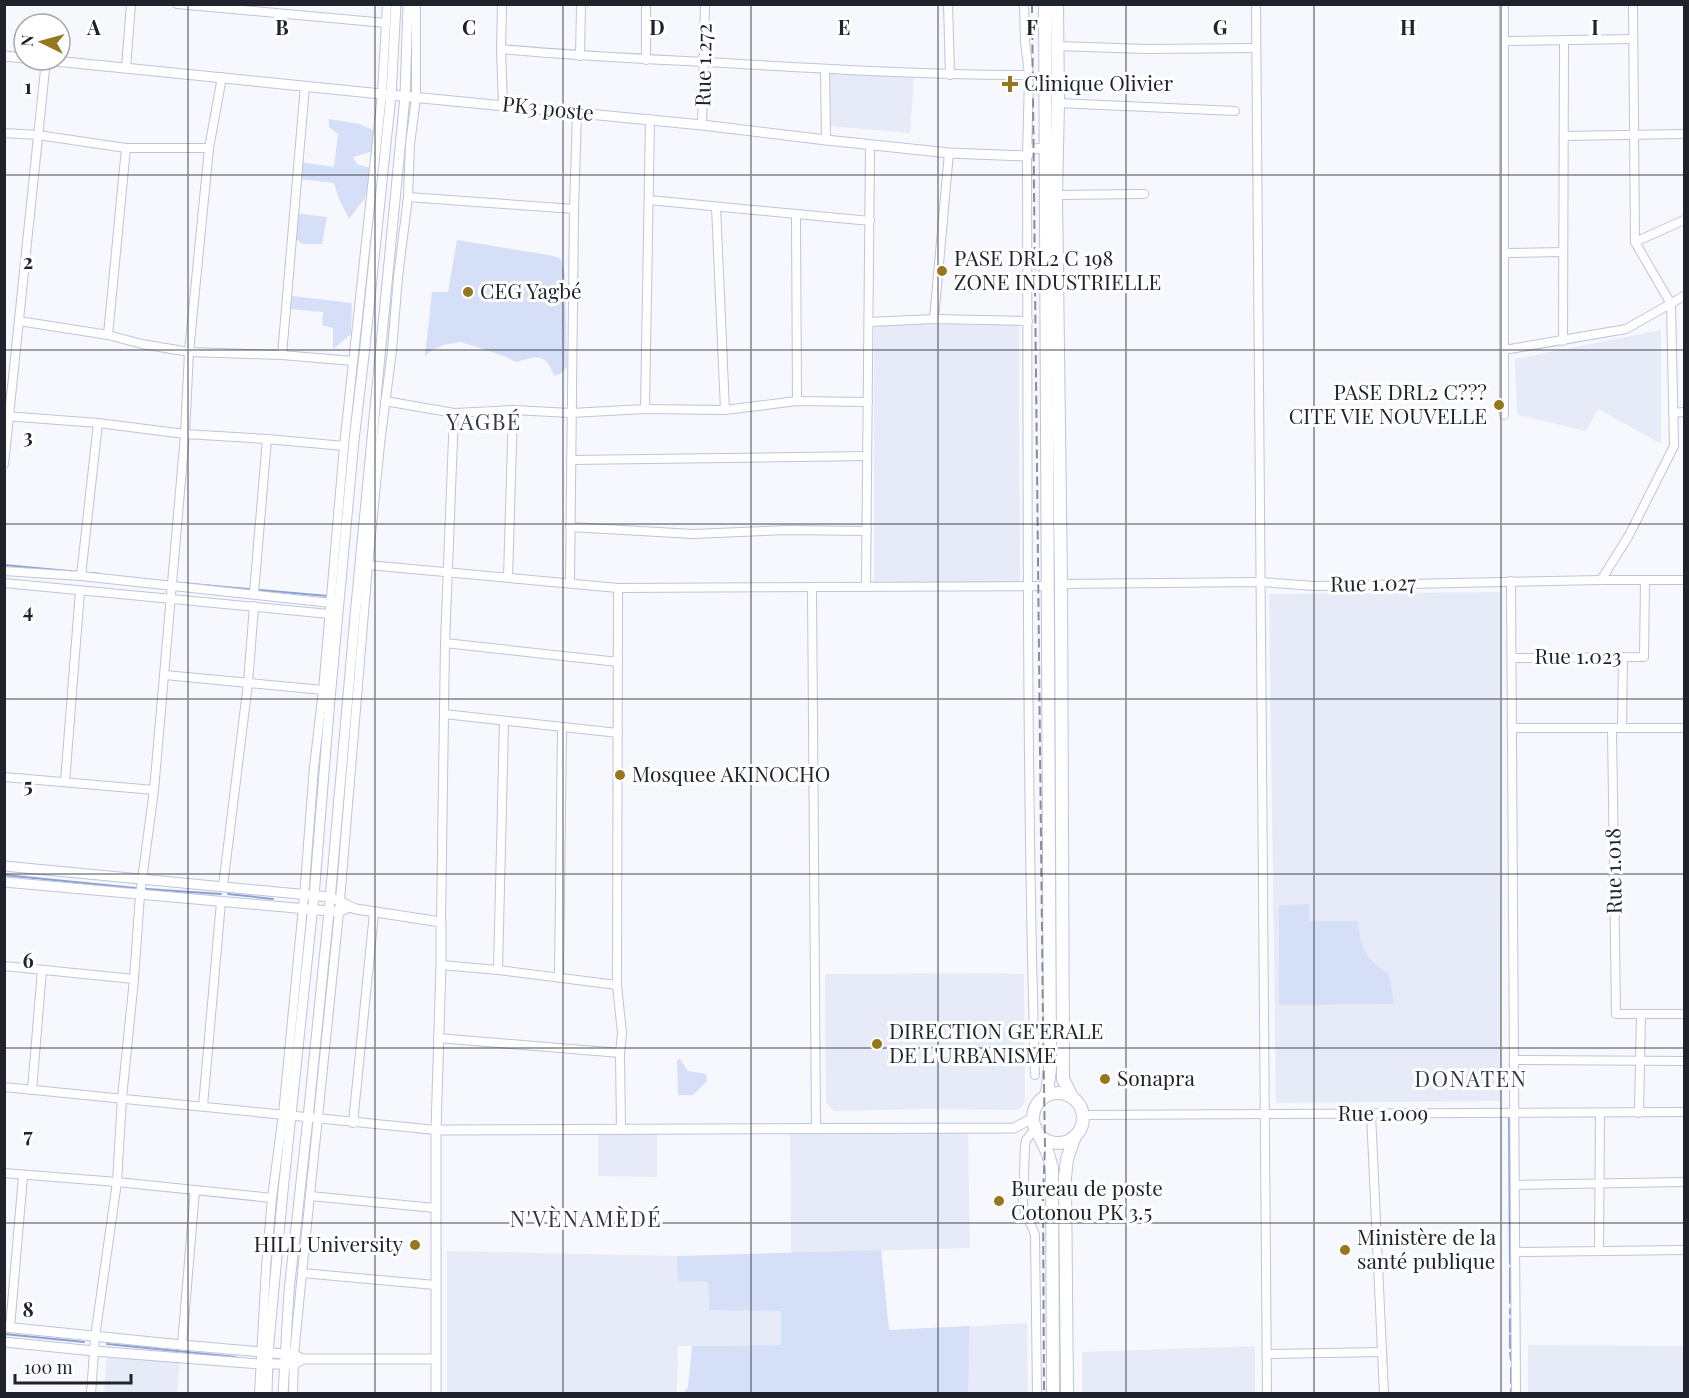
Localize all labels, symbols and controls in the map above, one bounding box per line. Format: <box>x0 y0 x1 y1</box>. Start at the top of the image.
north arrow <box>12 12 72 72</box>
text: A <box>86 13 101 40</box>
text: B <box>275 13 289 40</box>
text: C <box>462 13 476 40</box>
text: D <box>649 13 665 40</box>
text: E <box>838 13 850 40</box>
text: F <box>1026 13 1038 40</box>
text: G <box>1213 13 1228 40</box>
text: H <box>1400 13 1416 40</box>
text: I <box>1591 13 1599 40</box>
street label: Rue 1.272 <box>687 23 717 107</box>
text: N <box>16 34 38 47</box>
place label: Clinique Olivier <box>1024 68 1174 96</box>
text: 1 <box>24 72 32 99</box>
marker: Clinique Olivier <box>1001 75 1019 93</box>
street label: PK3 poste <box>501 88 595 126</box>
place label: PASE DRL2 C 198 ZONE INDUSTRIELLE <box>954 243 1161 295</box>
text: 2 <box>23 247 33 274</box>
marker: PASE DRL2 C 198 ZONE INDUSTRIELLE <box>935 264 949 278</box>
place label: CEG Yagbé <box>480 276 582 304</box>
marker: CEG Yagbé <box>461 285 475 299</box>
place label: PASE DRL2 C??? CITE VIE NOUVELLE <box>1289 377 1487 429</box>
marker: PASE DRL2 C??? CITE VIE NOUVELLE <box>1492 398 1506 412</box>
district label: YAGBÉ <box>445 406 522 436</box>
text: 3 <box>23 422 33 449</box>
street label: Rue 1.027 <box>1330 567 1417 597</box>
text: 4 <box>23 596 33 623</box>
street label: Rue 1.023 <box>1535 641 1621 669</box>
place label: Mosquee AKINOCHO <box>632 759 830 787</box>
marker: Mosquee AKINOCHO <box>613 768 627 782</box>
text: 5 <box>23 771 33 798</box>
street label: Rue 1.018 <box>1597 828 1627 914</box>
text: 6 <box>22 946 34 973</box>
place label: DIRECTION GE'ERALE DE L'URBANISME <box>889 1016 1103 1068</box>
marker: DIRECTION GE'ERALE DE L'URBANISME <box>870 1037 884 1051</box>
place label: Sonapra <box>1117 1063 1195 1091</box>
district label: DONATEN <box>1414 1063 1528 1093</box>
marker: Sonapra <box>1098 1072 1112 1086</box>
street label: Rue 1.009 <box>1338 1098 1428 1126</box>
text: 7 <box>23 1121 33 1148</box>
place label: Bureau de poste Cotonou PK 3.5 <box>1011 1173 1163 1225</box>
marker: Bureau de poste Cotonou PK 3.5 <box>992 1194 1006 1208</box>
district label: N'VÈNAMÈDÉ <box>510 1203 662 1233</box>
place label: Ministère de la santé publique <box>1357 1222 1497 1274</box>
place label: HILL University <box>254 1229 403 1257</box>
marker: HILL University <box>408 1238 422 1252</box>
marker: Ministère de la santé publique <box>1338 1243 1352 1257</box>
text: 8 <box>22 1295 34 1322</box>
scale bar <box>15 1347 130 1385</box>
text: 100 m <box>24 1355 73 1379</box>

